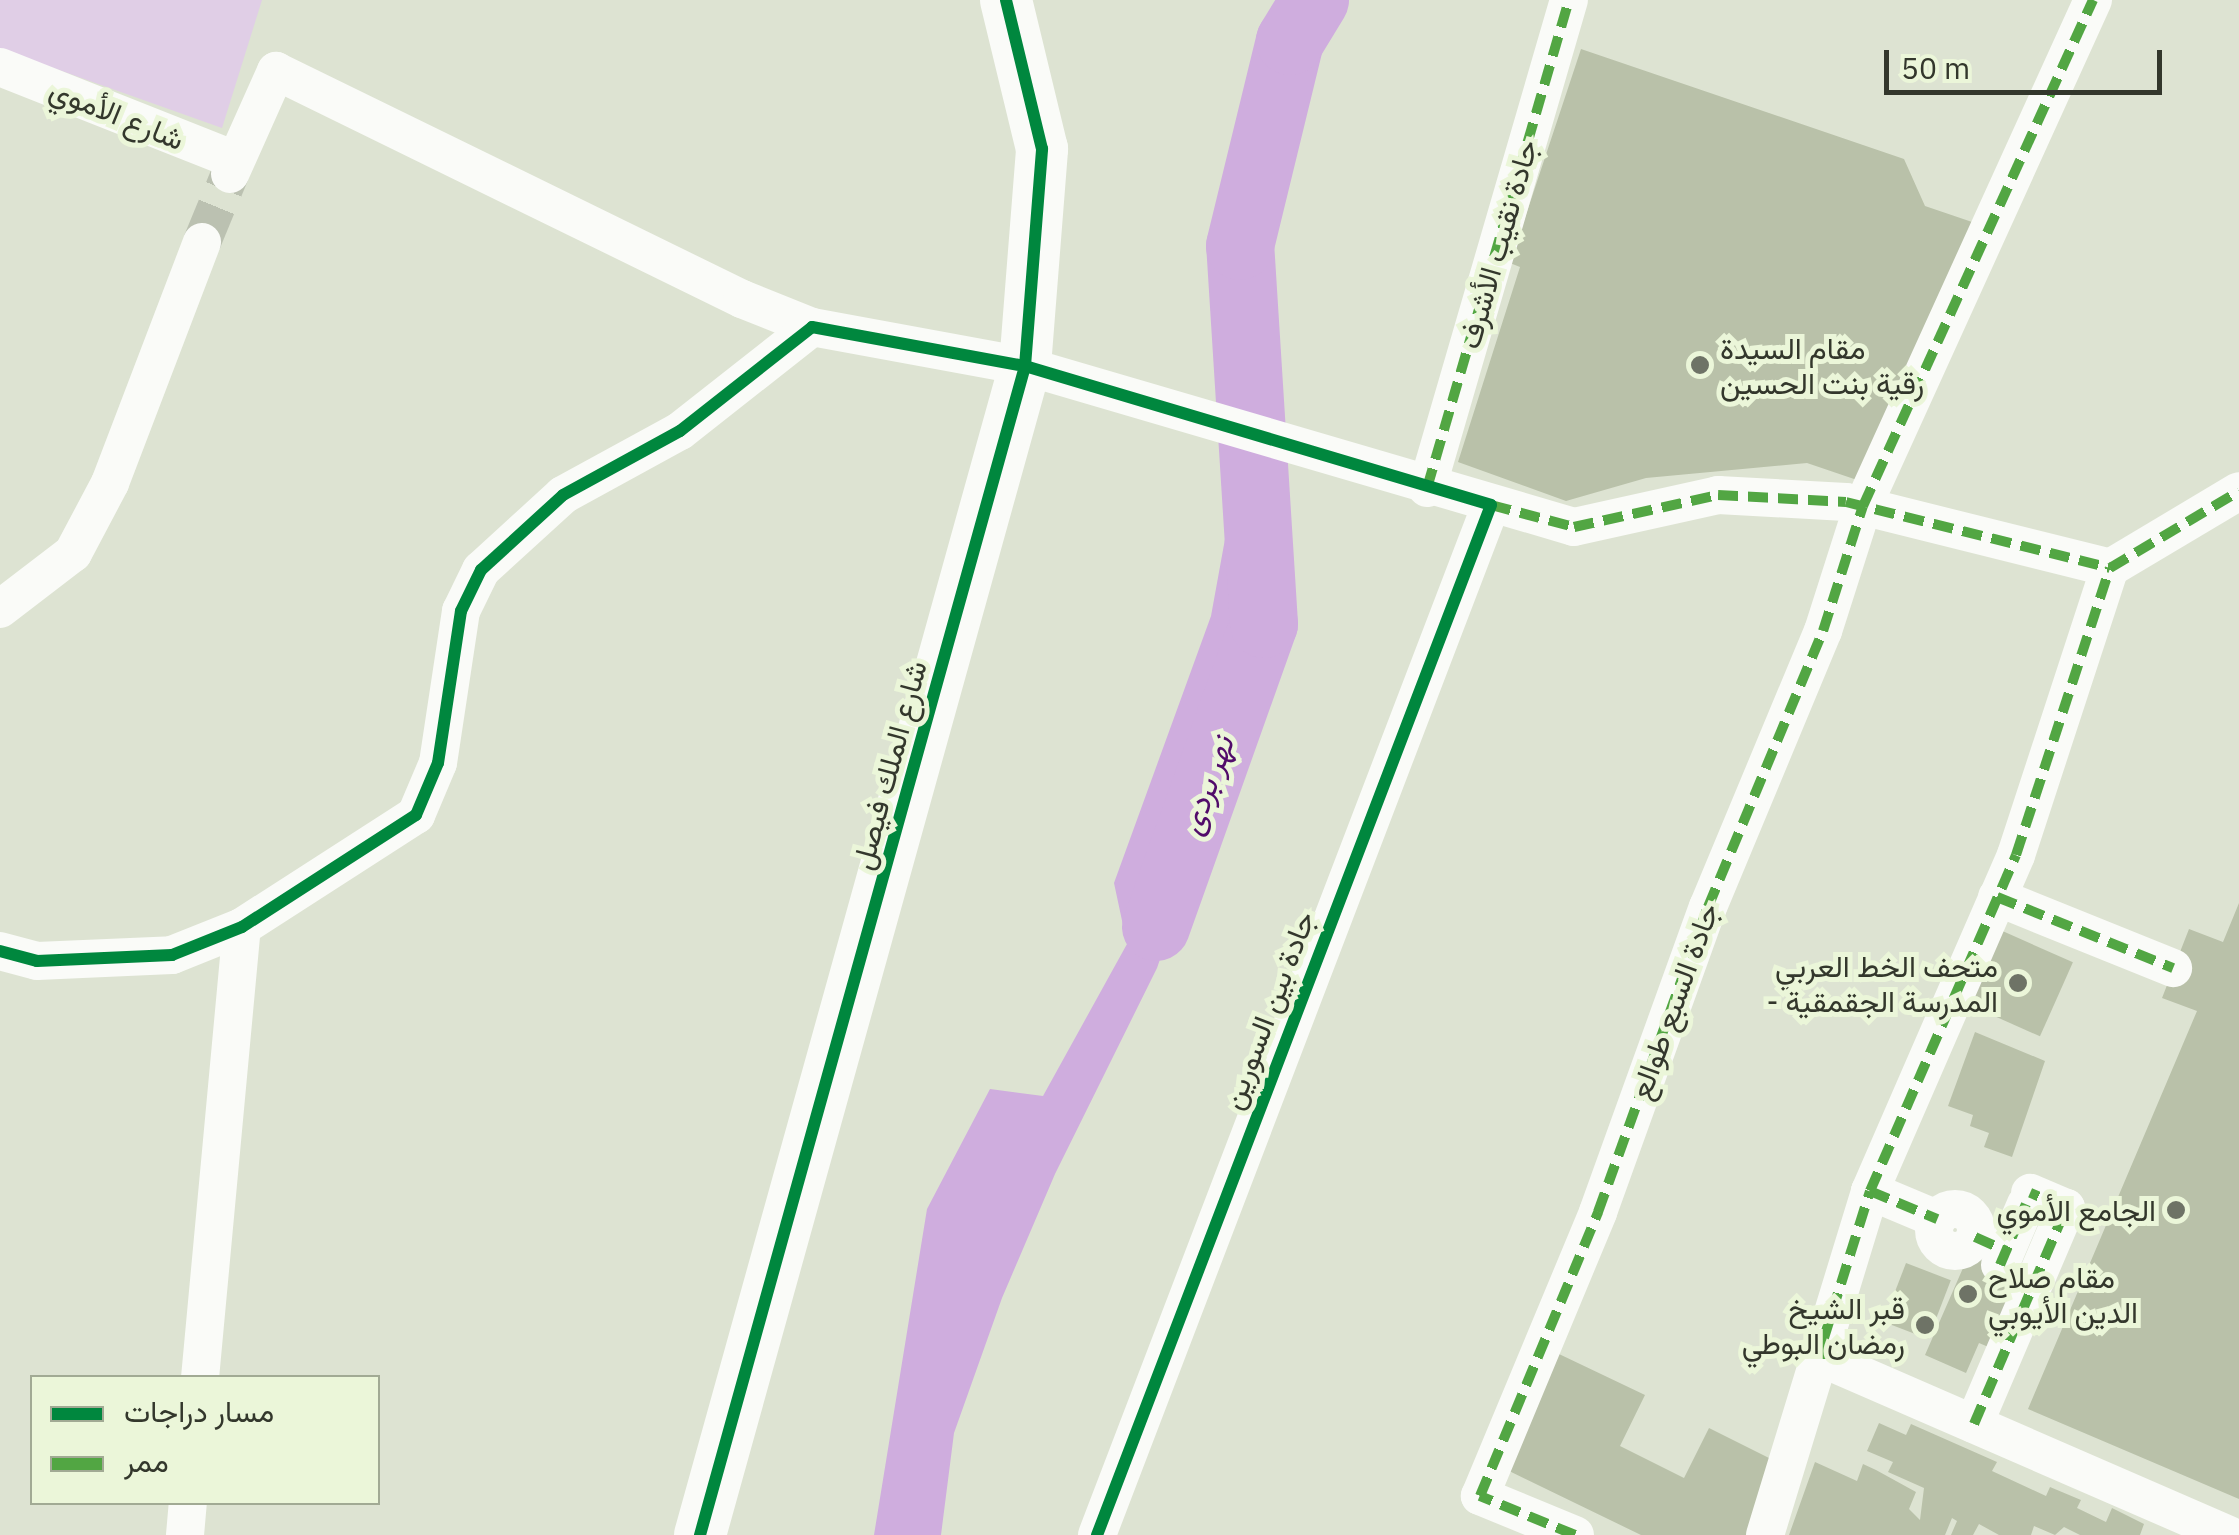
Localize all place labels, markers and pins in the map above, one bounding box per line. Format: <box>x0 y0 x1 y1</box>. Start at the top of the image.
place label: مقام السيدة رقية بنت الحسين <box>1720 330 1924 400</box>
marker: مقام السيدة رقية بنت الحسين <box>1689 354 1711 376</box>
place label: متحف الخط العربي - المدرسة الجقمقية <box>1766 948 1998 1018</box>
marker: متحف الخط العربي - المدرسة الجقمقية <box>2007 972 2029 994</box>
place label: الجامع الأموي <box>1996 1192 2156 1228</box>
marker: الجامع الأموي <box>2165 1199 2187 1221</box>
place label: مقام صلاح الدين الأيوبي <box>1988 1259 2138 1330</box>
marker: مقام صلاح الدين الأيوبي <box>1957 1283 1979 1305</box>
place label: قبر الشيخ رمضان البوطي <box>1742 1290 1905 1360</box>
marker: قبر الشيخ رمضان البوطي <box>1914 1314 1936 1336</box>

